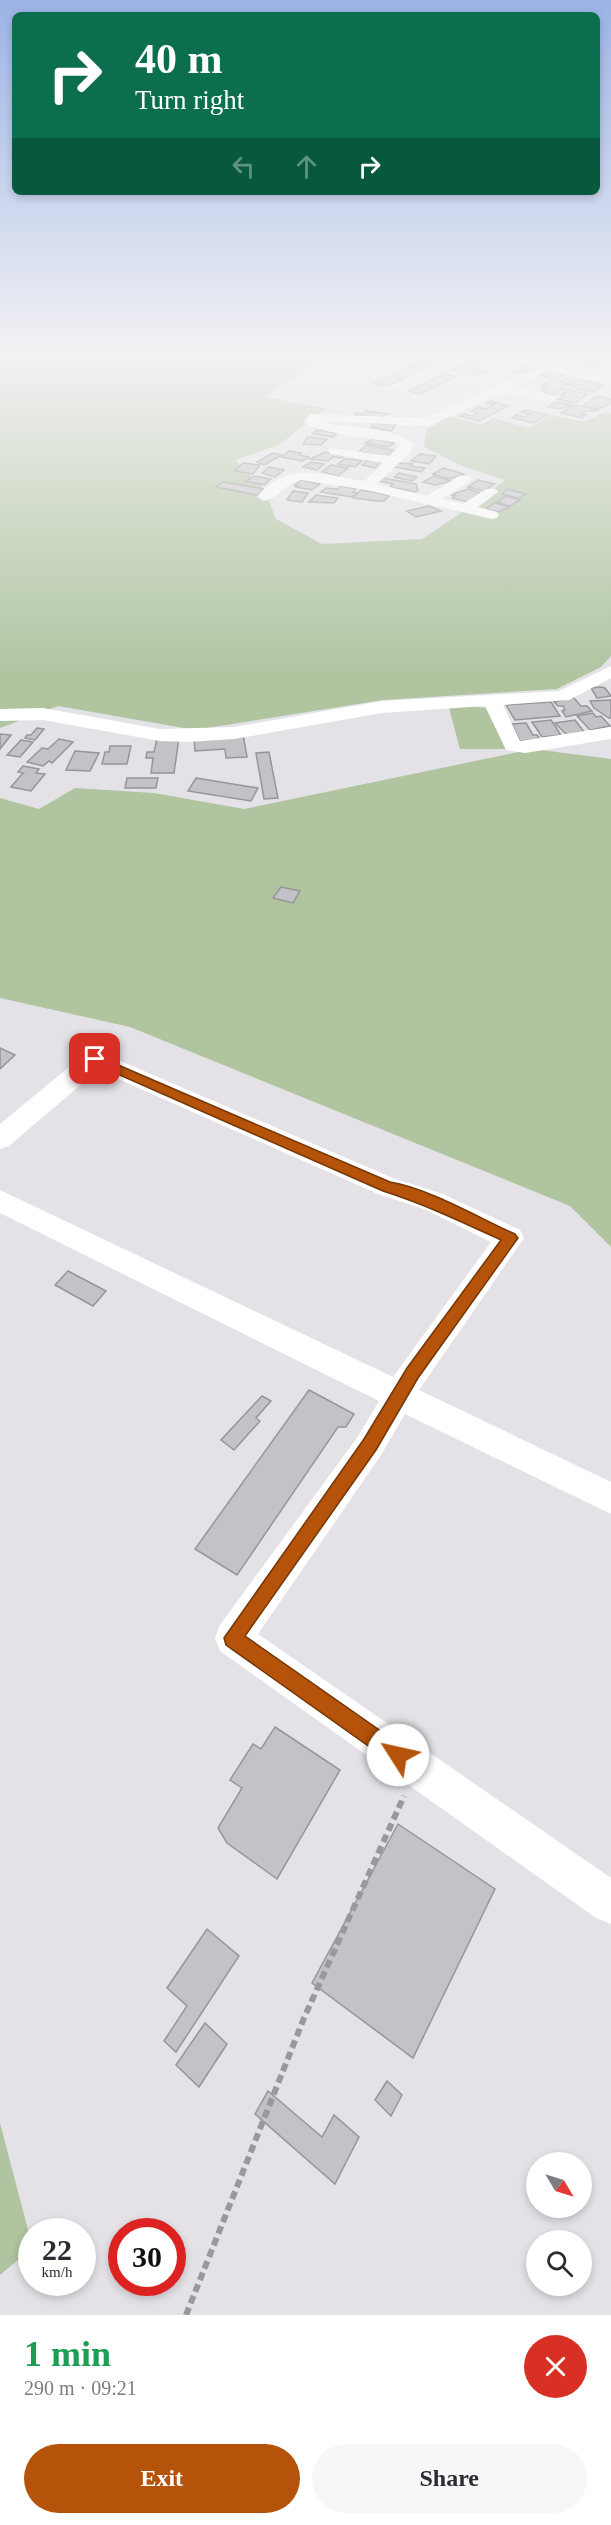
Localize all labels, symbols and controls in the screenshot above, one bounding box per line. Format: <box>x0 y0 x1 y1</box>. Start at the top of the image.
icon: right <box>36 36 114 114</box>
text: 40 m <box>135 36 223 82</box>
text: Turn right <box>135 85 244 115</box>
icon: left <box>227 150 260 183</box>
icon: ahead <box>290 150 323 183</box>
icon: right <box>353 150 386 183</box>
pin <box>69 1033 120 1084</box>
icon: arrive <box>78 1042 111 1075</box>
position arrow <box>366 1723 430 1787</box>
north arrow <box>526 2152 592 2218</box>
map controls <box>526 2152 592 2296</box>
speed limit sign: 30 <box>108 2218 186 2296</box>
button: search <box>526 2230 592 2296</box>
text: 22 <box>42 2233 72 2266</box>
text: km/h <box>42 2264 72 2280</box>
text: 1 min <box>24 2334 111 2374</box>
button: close <box>524 2335 587 2398</box>
text: 290 m · 09:21 <box>24 2377 137 2399</box>
button: Exit <box>24 2444 300 2513</box>
button: Share <box>312 2444 587 2513</box>

